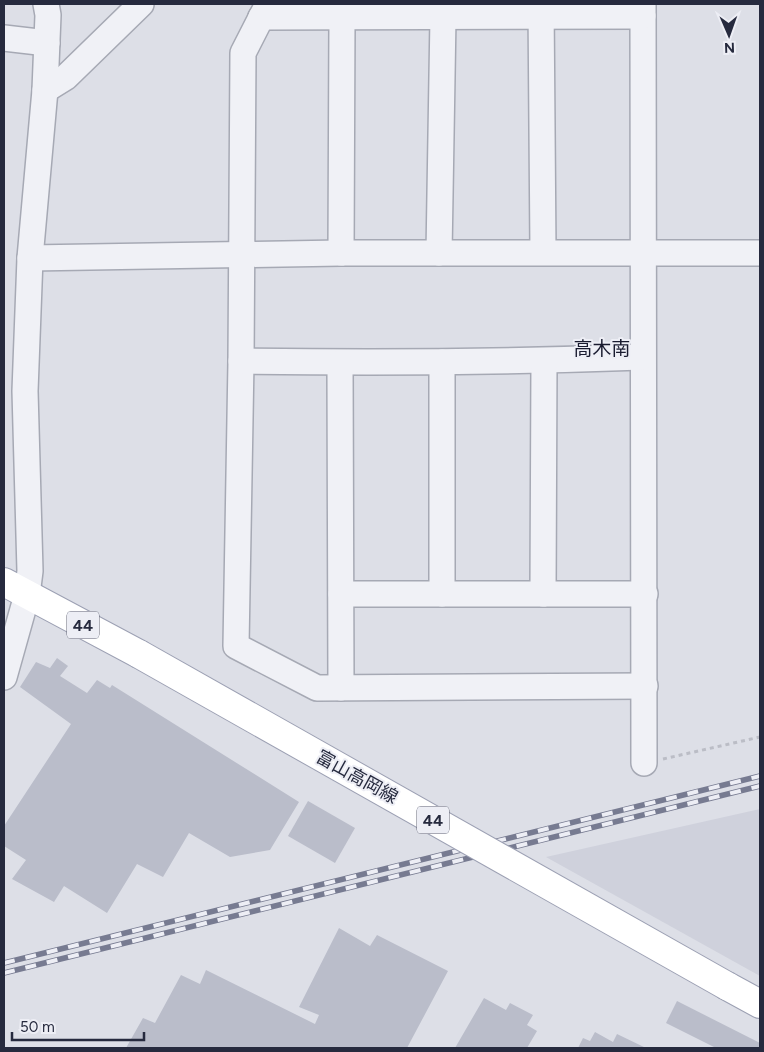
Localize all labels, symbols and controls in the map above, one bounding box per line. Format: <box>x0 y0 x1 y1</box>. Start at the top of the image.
north arrow <box>704 10 754 60</box>
text: N <box>724 39 735 56</box>
district label: 高木南 <box>573 337 631 360</box>
road number: 44 <box>67 612 99 638</box>
street label: 富山高岡線 <box>312 746 402 808</box>
road number: 44 <box>417 806 449 834</box>
scale bar <box>12 1010 145 1042</box>
text: 50 m <box>20 1018 55 1036</box>

